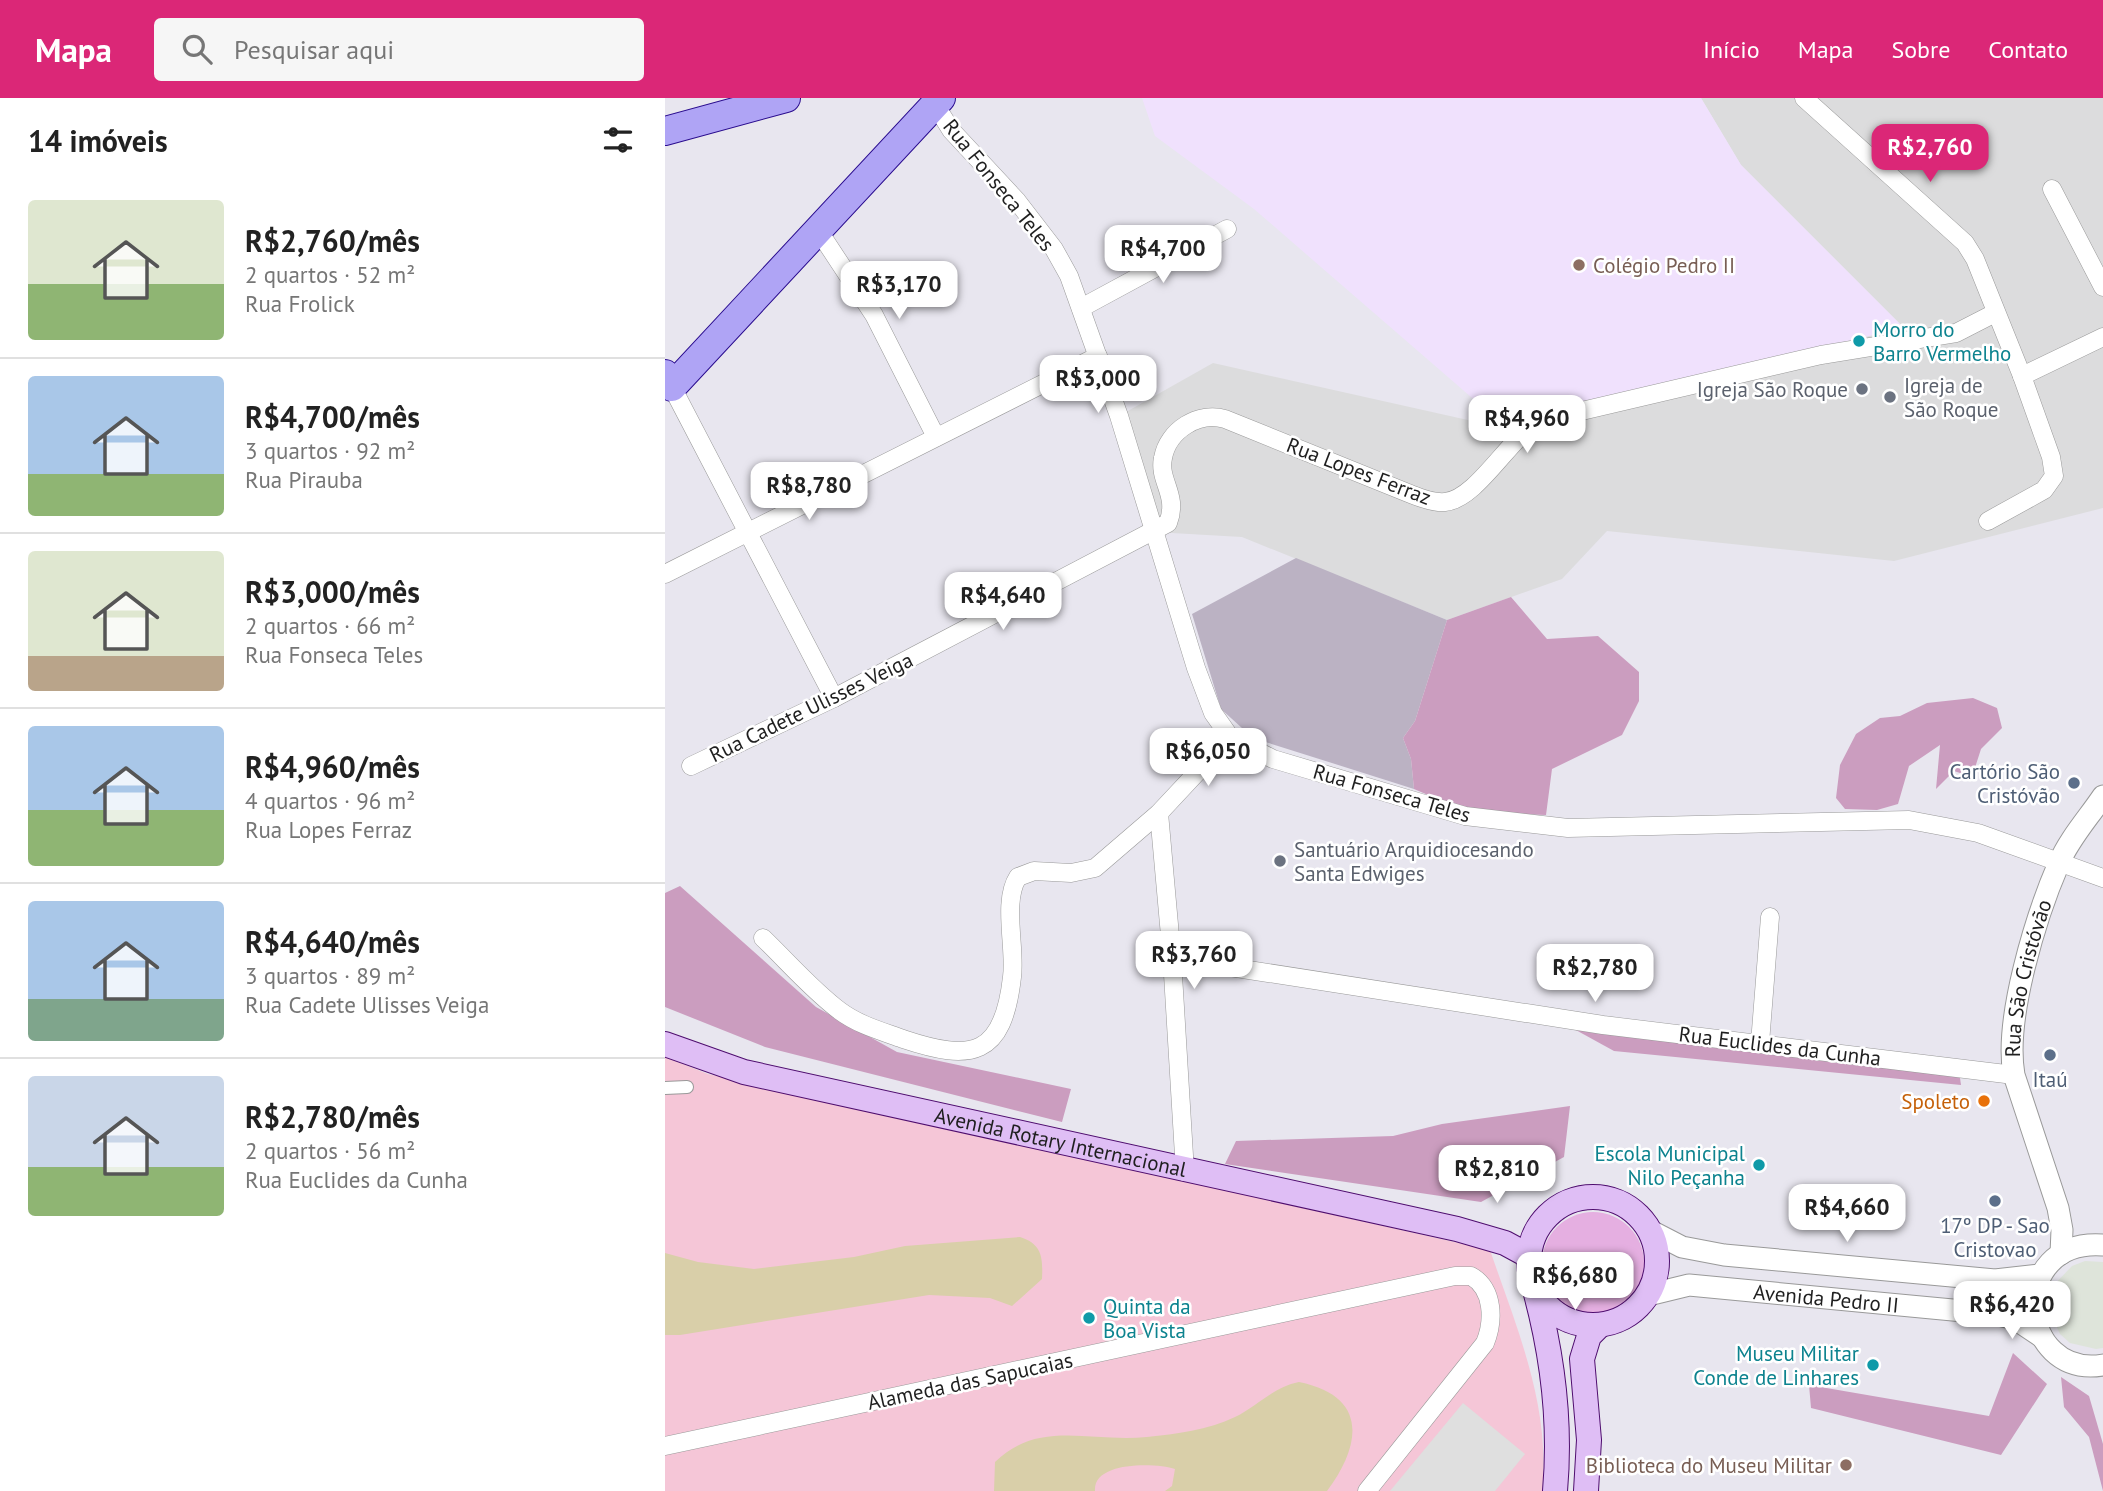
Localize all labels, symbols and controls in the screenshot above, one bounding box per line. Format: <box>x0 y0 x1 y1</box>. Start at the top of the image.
search box <box>154 18 644 81</box>
text: Mapa <box>35 28 112 71</box>
icon: search <box>178 30 216 68</box>
text: Pesquisar aqui <box>234 33 394 66</box>
text: Início <box>1703 34 1760 65</box>
text: Mapa <box>1798 34 1853 65</box>
text: Sobre <box>1891 34 1950 65</box>
text: Contato <box>1988 34 2068 65</box>
street label: Rua Fonseca Teles <box>937 113 1061 257</box>
text: 14 imóveis <box>28 121 168 160</box>
icon: filters <box>599 121 637 159</box>
pin: R$2,760 <box>1865 125 1995 184</box>
text: R$2,760 <box>1888 132 1972 161</box>
text: R$2,760/mês <box>245 221 420 260</box>
pin: R$4,700 <box>1098 226 1228 285</box>
icon: home <box>84 228 168 312</box>
text: R$4,700 <box>1121 233 1205 262</box>
place label: Colégio Pedro II <box>1593 252 1735 279</box>
marker: Colégio Pedro II <box>1571 257 1587 273</box>
text: 2 quartos · 52 m² <box>245 260 415 289</box>
pin: R$3,170 <box>834 262 964 321</box>
text: R$3,170 <box>857 269 941 298</box>
text: Rua Frolick <box>245 289 355 318</box>
place label: Morro do Barro Vermelho <box>1873 316 2011 367</box>
marker: Morro do Barro Vermelho <box>1851 333 1867 349</box>
pin: R$3,000 <box>1033 356 1163 415</box>
text: R$3,000 <box>1056 363 1140 392</box>
place label: Igreja de São Roque <box>1904 372 1998 423</box>
place label: Igreja São Roque <box>1697 376 1848 403</box>
marker: Igreja São Roque <box>1854 381 1870 397</box>
marker: Igreja de São Roque <box>1882 389 1898 405</box>
pin: R$4,960 <box>1462 396 1592 455</box>
text: R$4,700/mês <box>245 397 420 436</box>
text: R$4,960 <box>1485 403 1569 432</box>
icon: home <box>84 404 168 488</box>
street label: Rua Lopes Ferraz <box>1283 431 1435 511</box>
text: 3 quartos · 92 m² <box>245 436 415 465</box>
pin: R$8,780 <box>744 462 874 522</box>
text: Rua Pirauba <box>245 465 363 494</box>
text: R$8,780 <box>767 470 851 499</box>
text: R$3,000/mês <box>245 572 420 611</box>
pin: R$4,640 <box>938 573 1068 632</box>
icon: home <box>84 579 168 663</box>
text: R$4,640 <box>961 580 1045 609</box>
text: 2 quartos · 66 m² <box>245 611 415 640</box>
text: Rua Fonseca Teles <box>245 640 423 669</box>
street label: Rua Cadete Ulisses Veiga <box>705 646 917 768</box>
pin: R$6,050 <box>1143 728 1273 788</box>
text: R$6,050 <box>1166 736 1250 765</box>
text: R$4,960/mês <box>245 747 420 786</box>
icon: home <box>84 754 168 838</box>
street label: Rua Fonseca Teles <box>1310 758 1474 828</box>
place label: Cartório São Cristóvão <box>1950 758 2060 809</box>
marker: Cartório São Cristóvão <box>2066 775 2082 791</box>
text: 4 quartos · 96 m² <box>245 786 415 815</box>
text: Rua Lopes Ferraz <box>245 815 412 844</box>
place label: Santuário Arquidiocesando Santa Edwiges <box>1294 836 1534 887</box>
marker: Santuário Arquidiocesando Santa Edwiges <box>1272 853 1288 869</box>
street label: Rua São Cristóvão <box>1999 896 2057 1057</box>
text: R$4,640/mês <box>245 922 420 961</box>
icon: home <box>84 929 168 1013</box>
pin: R$3,760 <box>1129 932 1259 991</box>
text: R$3,760 <box>1152 939 1236 968</box>
pin: R$2,780 <box>1530 944 1660 1004</box>
text: R$2,780 <box>1553 952 1637 981</box>
text: 3 quartos · 89 m² <box>245 961 415 990</box>
text: Rua Cadete Ulisses Veiga <box>245 990 489 1019</box>
street label: Rua Euclides da Cunha <box>1677 1020 1883 1072</box>
marker: Itaú <box>2042 1047 2058 1063</box>
place label: Itaú <box>2033 1066 2067 1093</box>
place label: Spoleto <box>1901 1088 1970 1115</box>
marker: Spoleto <box>1976 1093 1992 1109</box>
text: R$2,780/mês <box>245 1097 420 1136</box>
street label: Avenida Rotary Internacional <box>932 1101 1189 1183</box>
icon: home <box>84 1104 168 1188</box>
text: 2 quartos · 56 m² <box>245 1136 415 1165</box>
place label: Escola Municipal Nilo Peçanha <box>1594 1140 1745 1191</box>
pin: R$2,810 <box>1432 1146 1562 1205</box>
text: R$2,810 <box>1455 1153 1539 1182</box>
marker: Escola Municipal Nilo Peçanha <box>1751 1157 1767 1173</box>
text: Rua Euclides da Cunha <box>245 1165 468 1194</box>
pin: R$4,660 <box>1782 1184 1912 1244</box>
text: R$4,660 <box>1805 1192 1889 1221</box>
marker: 17º DP - Sao Cristovao <box>1987 1193 2003 1209</box>
place label: 17º DP - Sao Cristovao <box>1940 1212 2050 1263</box>
pin: R$6,680 <box>1510 1252 1640 1312</box>
text: R$6,680 <box>1533 1260 1617 1289</box>
street label: Avenida Pedro II <box>1752 1278 1900 1318</box>
pin: R$6,420 <box>1947 1282 2077 1341</box>
text: R$6,420 <box>1970 1289 2054 1318</box>
place label: Quinta da Boa Vista <box>1103 1293 1191 1344</box>
marker: Quinta da Boa Vista <box>1081 1310 1097 1326</box>
place label: Museu Militar Conde de Linhares <box>1693 1340 1859 1391</box>
street label: Alameda das Sapucaias <box>865 1346 1075 1416</box>
marker: Museu Militar Conde de Linhares <box>1865 1357 1881 1373</box>
place label: Biblioteca do Museu Militar <box>1586 1452 1832 1479</box>
marker: Biblioteca do Museu Militar <box>1838 1457 1854 1473</box>

